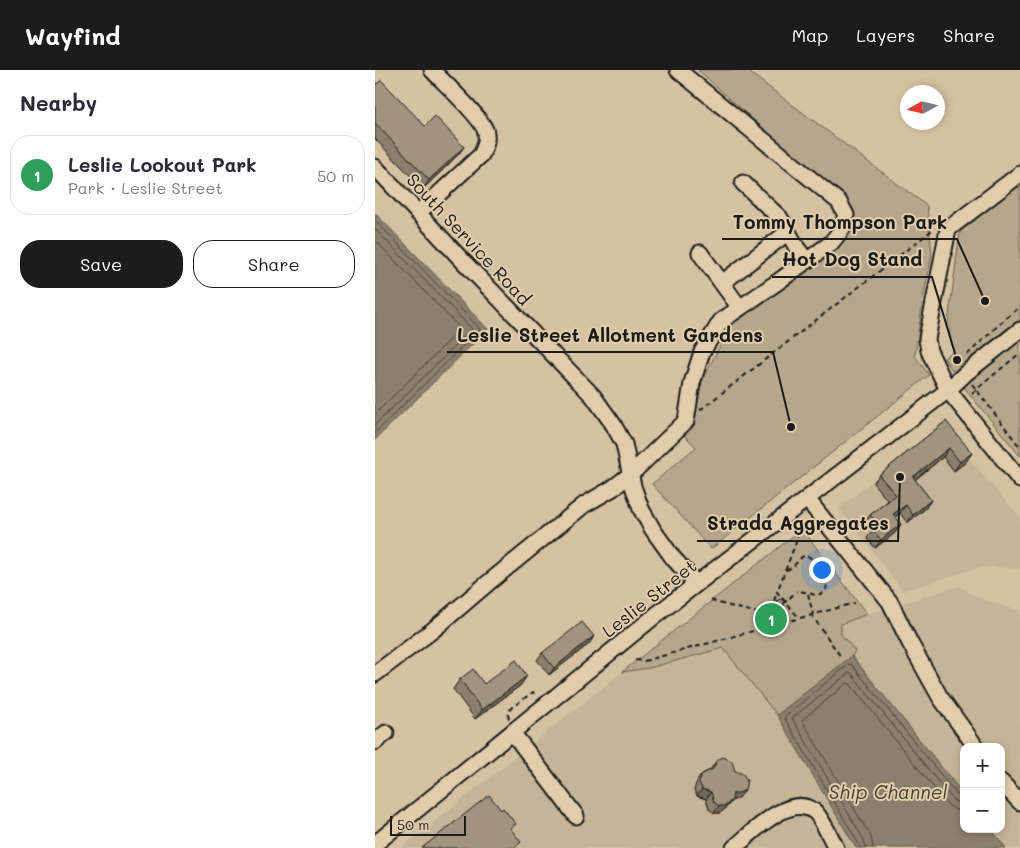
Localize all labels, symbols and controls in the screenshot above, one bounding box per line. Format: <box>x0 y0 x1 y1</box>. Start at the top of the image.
text: Wayfind <box>25 20 121 51</box>
text: Map <box>792 23 828 47</box>
text: Layers <box>856 23 915 47</box>
text: Share <box>943 23 995 47</box>
north arrow <box>900 85 945 130</box>
text: Nearby <box>20 89 97 116</box>
text: Leslie Lookout Park <box>68 152 256 177</box>
text: 1 <box>33 165 41 186</box>
text: 50 m <box>317 165 354 186</box>
street label: South Service Road <box>402 168 536 310</box>
text: Park · Leslie Street <box>68 177 222 198</box>
callout: Tommy Thompson Park <box>722 205 957 239</box>
text: Tommy Thompson Park <box>733 209 947 234</box>
button: Save <box>20 240 183 288</box>
button: Share <box>193 240 355 288</box>
callout: Hot Dog Stand <box>772 243 932 277</box>
text: Hot Dog Stand <box>782 246 922 271</box>
callout: Leslie Street Allotment Gardens <box>447 318 773 352</box>
text: Leslie Street Allotment Gardens <box>457 322 763 347</box>
callout: Strada Aggregates <box>697 507 898 541</box>
text: Strada Aggregates <box>707 510 889 535</box>
street label: Leslie Street <box>597 554 701 642</box>
your location <box>809 557 835 583</box>
pin: 1 <box>755 600 787 638</box>
map controls <box>960 743 1005 833</box>
button: + <box>960 743 1005 788</box>
water label: Ship Channel <box>829 779 948 804</box>
button: − <box>960 788 1005 833</box>
scale bar <box>390 813 466 836</box>
text: 50 m <box>397 815 429 834</box>

